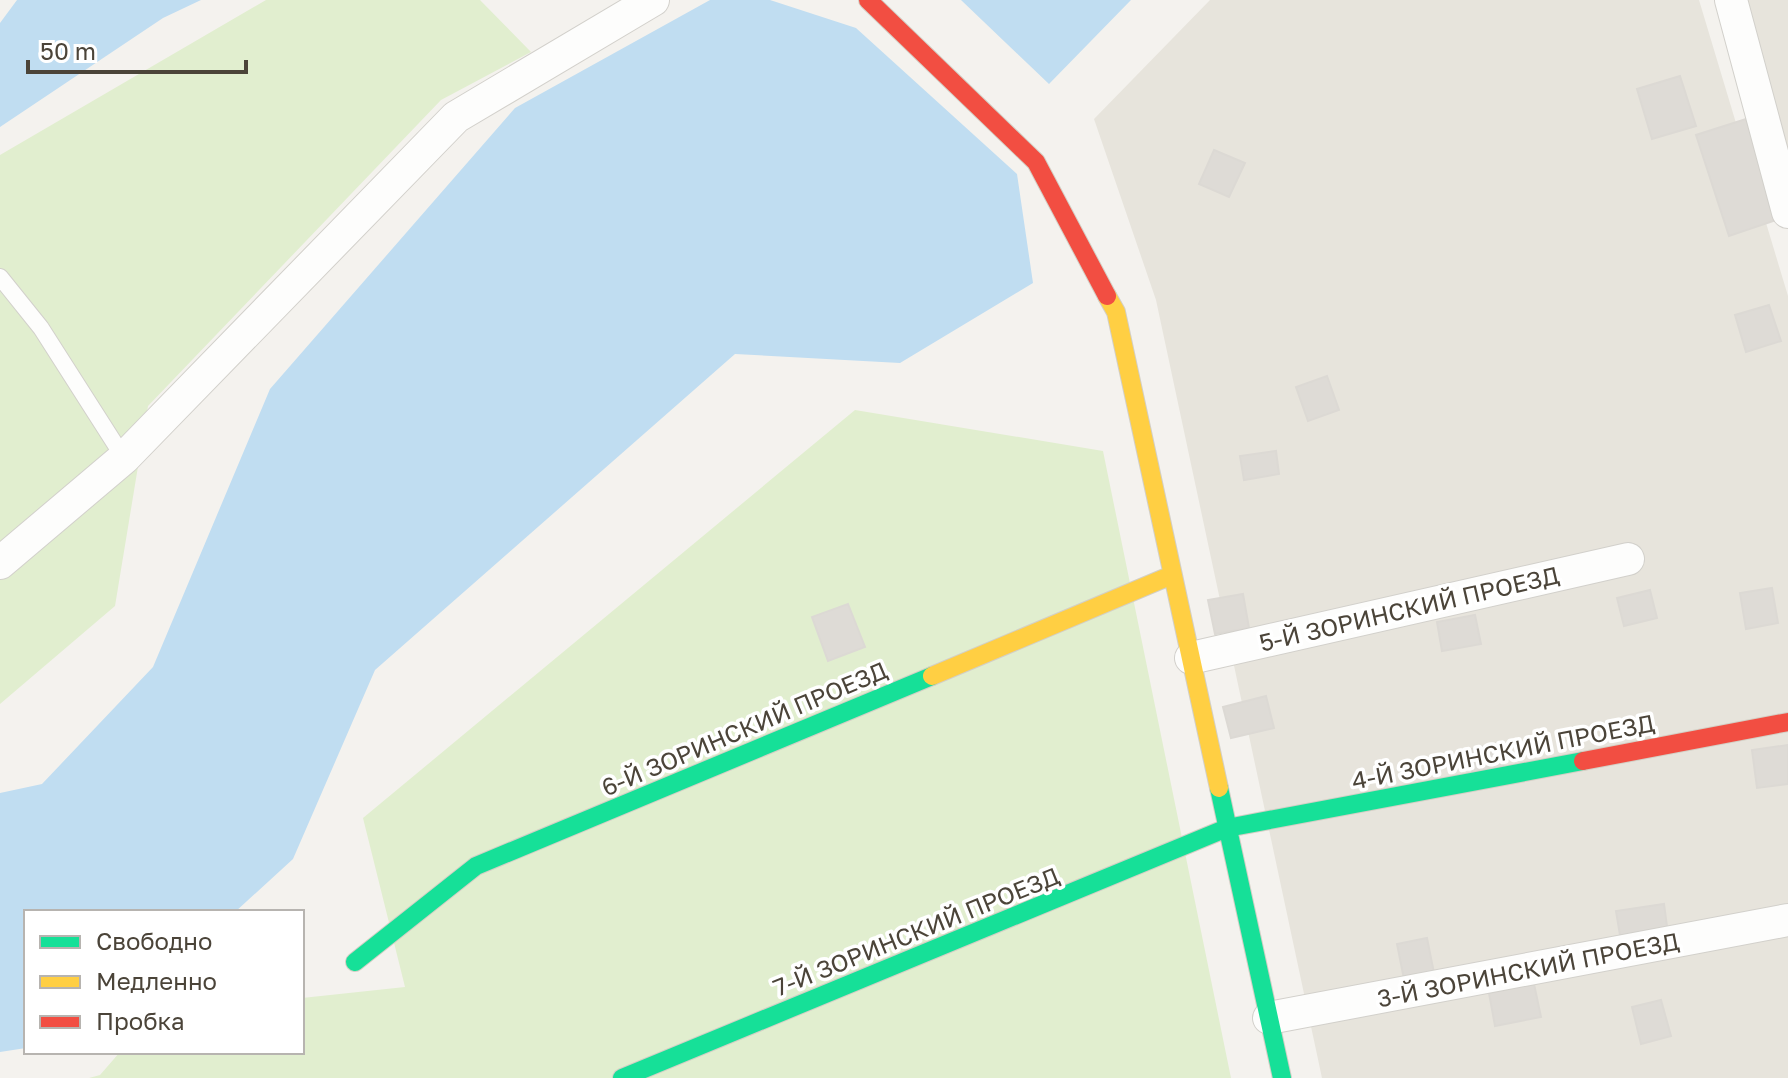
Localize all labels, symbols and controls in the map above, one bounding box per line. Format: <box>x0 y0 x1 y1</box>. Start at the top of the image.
scale bar <box>28 24 246 74</box>
text: 50 m <box>40 36 96 65</box>
street label: 5-Й ЗОРИНСКИЙ ПРОЕЗД <box>1256 559 1562 657</box>
street label: 6-Й ЗОРИНСКИЙ ПРОЕЗД <box>597 655 891 801</box>
street label: 4-Й ЗОРИНСКИЙ ПРОЕЗД <box>1349 707 1657 795</box>
street label: 7-Й ЗОРИНСКИЙ ПРОЕЗД <box>769 860 1063 1002</box>
legend <box>24 910 304 1054</box>
street label: 3-Й ЗОРИНСКИЙ ПРОЕЗД <box>1375 925 1681 1013</box>
text: Свободно <box>96 926 212 955</box>
text: Медленно <box>96 966 217 995</box>
text: Пробка <box>96 1006 185 1035</box>

